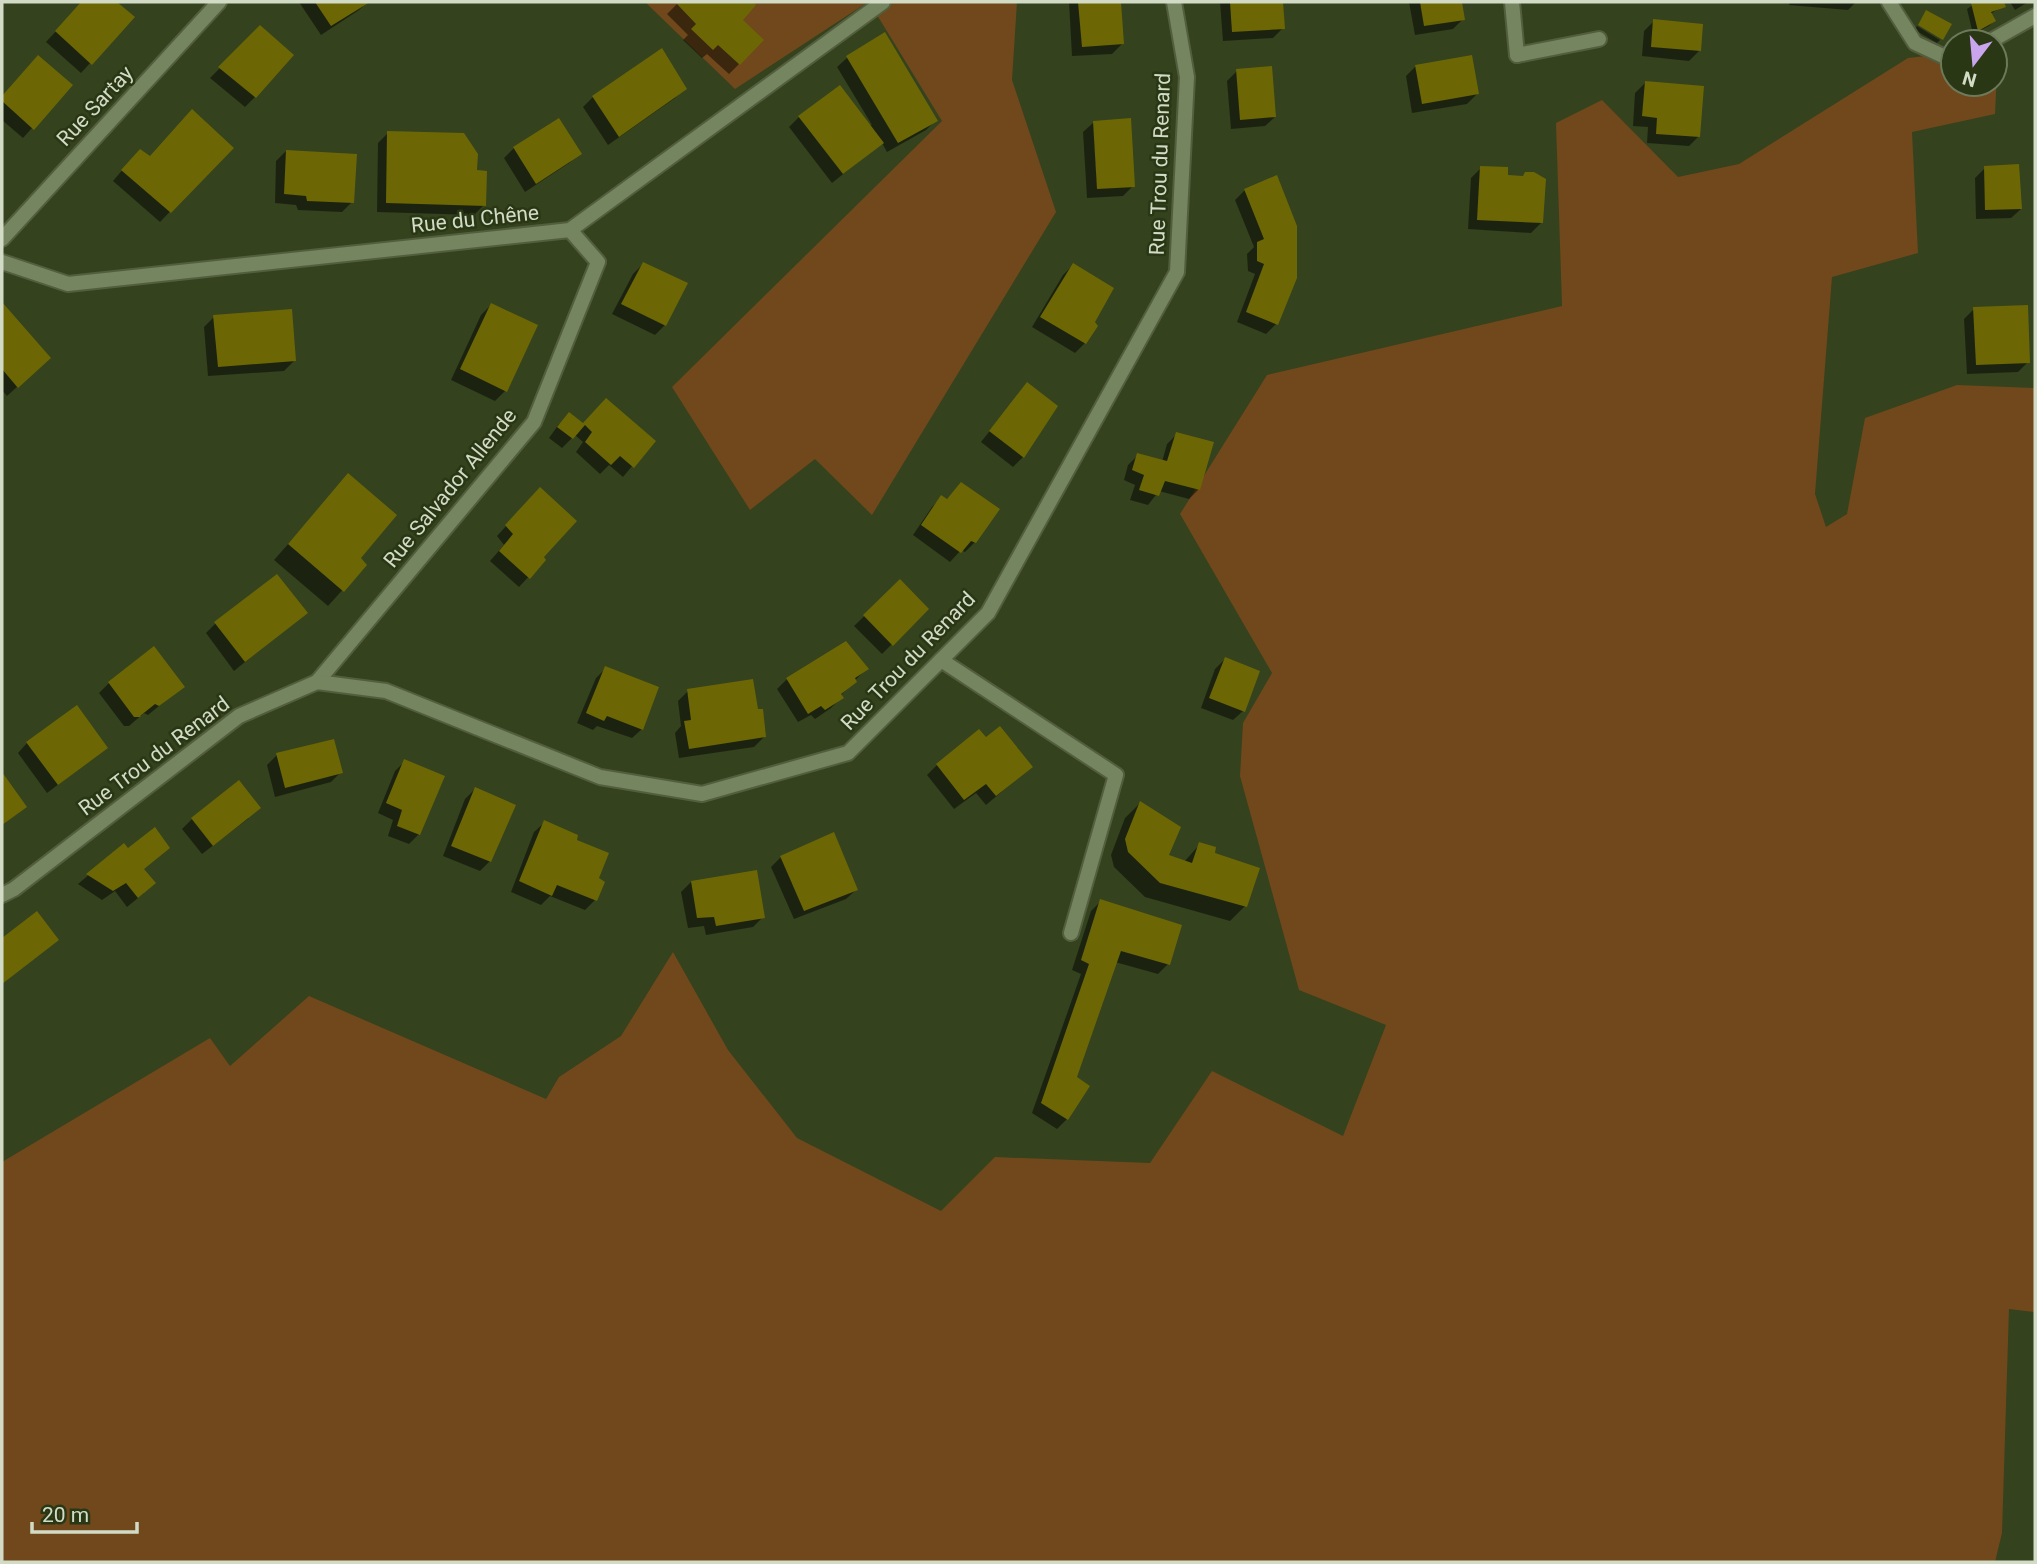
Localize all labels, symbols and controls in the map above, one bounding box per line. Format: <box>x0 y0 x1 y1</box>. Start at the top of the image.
north arrow <box>1939 28 2009 98</box>
street label: Rue Sartay <box>52 61 138 151</box>
text: N <box>1960 66 1979 92</box>
street label: Rue Trou du Renard <box>1145 72 1175 256</box>
street label: Rue du Chêne <box>410 200 540 238</box>
street label: Rue Salvador Allende <box>379 404 521 572</box>
street label: Rue Trou du Renard <box>836 587 980 735</box>
street label: Rue Trou du Renard <box>74 692 234 820</box>
scale bar <box>32 1490 136 1534</box>
text: 20 m <box>42 1503 89 1527</box>

